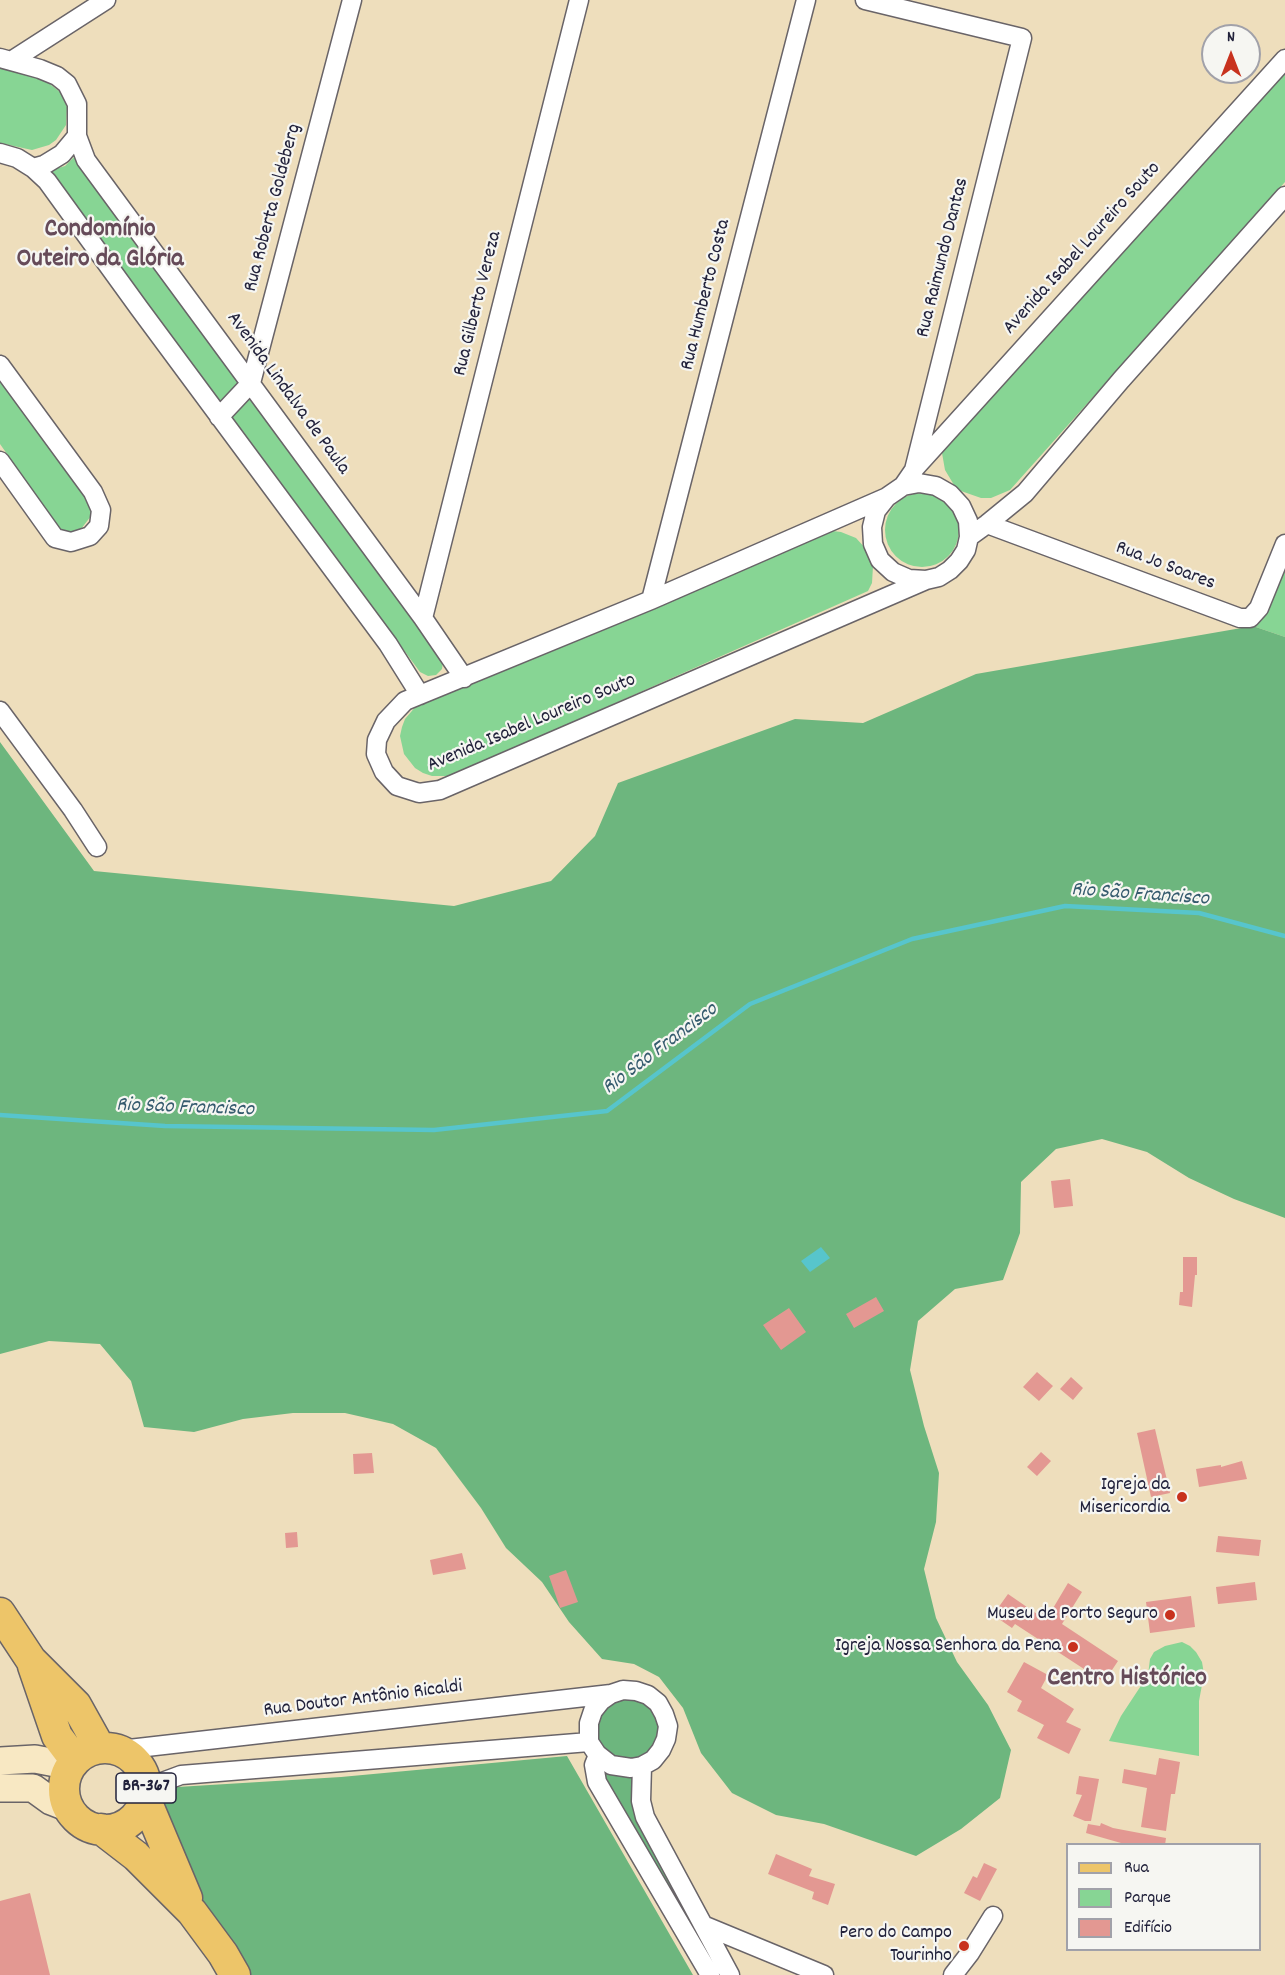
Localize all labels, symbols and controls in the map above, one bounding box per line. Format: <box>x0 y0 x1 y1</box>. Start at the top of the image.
north arrow <box>1201 24 1261 84</box>
text: N <box>1227 26 1235 49</box>
street label: Rua Roberta Goldeberg <box>240 121 308 295</box>
street label: Avenida Isabel Loureiro Souto <box>999 158 1167 340</box>
street label: Rua Raimundo Dantas <box>913 176 975 340</box>
district label: Condomínio Outeiro da Glória <box>17 215 183 276</box>
street label: Rua Humberto Costa <box>677 217 737 373</box>
street label: Rua Gilberto Vereza <box>449 229 509 379</box>
street label: Avenida Lindalva de Paula <box>220 308 354 480</box>
street label: Rua Jo Soares <box>1112 537 1218 597</box>
street label: Avenida Isabel Loureiro Souto <box>424 669 640 779</box>
water label: Rio São Francisco <box>1070 879 1210 913</box>
water label: Rio São Francisco <box>598 998 724 1102</box>
water label: Rio São Francisco <box>116 1094 254 1124</box>
place label: Igreja da Misericordia <box>1080 1474 1170 1521</box>
marker: Igreja da Misericordia <box>1175 1490 1189 1504</box>
place label: Museu de Porto Seguro <box>987 1603 1158 1627</box>
marker: Museu de Porto Seguro <box>1163 1608 1177 1622</box>
place label: Igreja Nossa Senhora da Pena <box>835 1635 1061 1659</box>
marker: Igreja Nossa Senhora da Pena <box>1066 1640 1080 1654</box>
district label: Centro Histórico <box>1047 1664 1207 1696</box>
street label: Rua Doutor Antônio Ricaldi <box>262 1676 464 1724</box>
road number: BR-367 <box>116 1773 176 1803</box>
legend <box>1066 1843 1261 1951</box>
text: Rua <box>1124 1856 1149 1881</box>
text: Parque <box>1124 1886 1171 1911</box>
text: Edifício <box>1124 1916 1172 1941</box>
place label: Pero do Campo Tourinho <box>839 1922 952 1969</box>
marker: Pero do Campo Tourinho <box>957 1939 971 1953</box>

